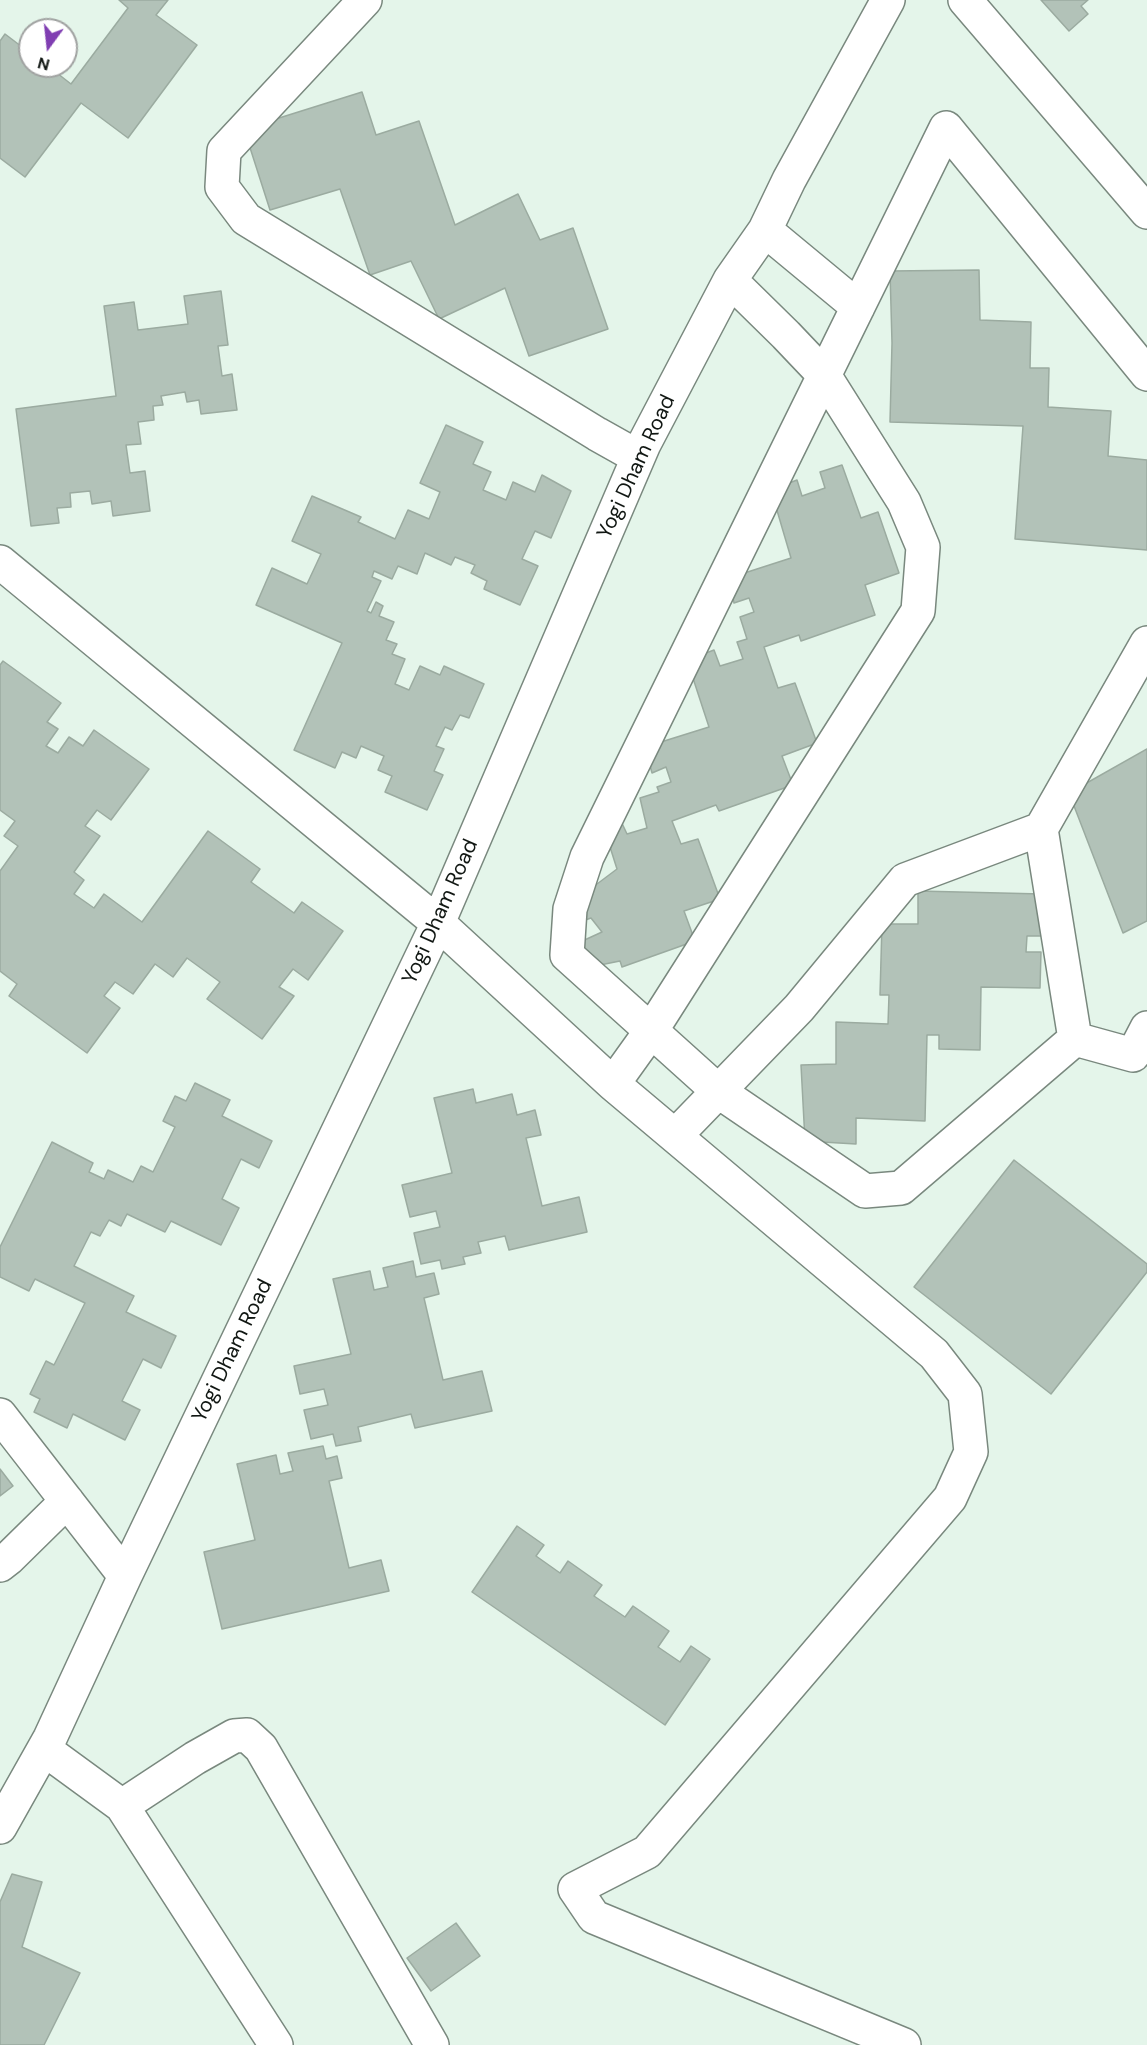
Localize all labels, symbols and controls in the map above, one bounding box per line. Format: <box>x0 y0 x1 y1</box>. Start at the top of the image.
north arrow <box>18 18 78 78</box>
text: N <box>35 52 52 76</box>
street label: Yogi Dham Road <box>593 391 681 543</box>
street label: Yogi Dham Road <box>398 836 484 988</box>
street label: Yogi Dham Road <box>188 1275 278 1427</box>

